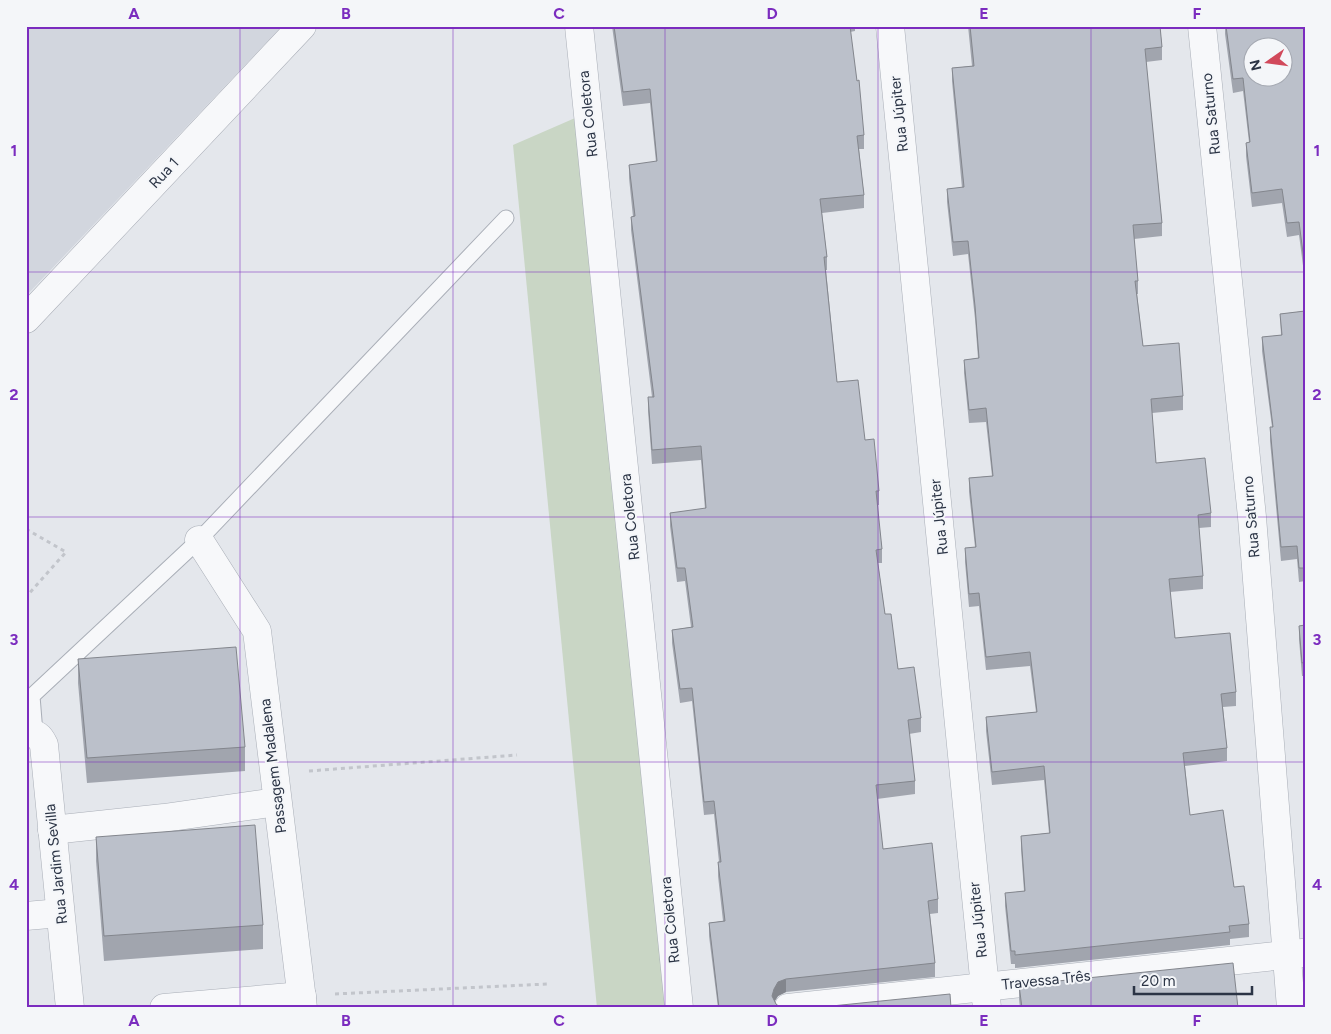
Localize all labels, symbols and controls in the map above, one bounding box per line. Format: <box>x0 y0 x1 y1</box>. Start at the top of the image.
text: A <box>128 4 140 23</box>
text: B <box>341 4 351 23</box>
text: C <box>553 4 565 23</box>
text: D <box>766 4 778 23</box>
text: E <box>979 4 989 23</box>
text: F <box>1193 4 1202 23</box>
north arrow <box>1244 38 1294 88</box>
text: N <box>1246 58 1265 72</box>
street label: Rua Coletora <box>574 70 602 158</box>
street label: Rua Saturno <box>1198 72 1224 156</box>
street label: Rua Júpiter <box>886 75 912 153</box>
text: 1 <box>11 141 17 160</box>
text: 1 <box>1314 141 1320 160</box>
street label: Rua 1 <box>145 154 183 192</box>
text: 2 <box>9 385 19 404</box>
text: 2 <box>1312 385 1322 404</box>
street label: Rua Coletora <box>616 473 644 561</box>
street label: Rua Saturno <box>1238 475 1264 559</box>
street label: Rua Júpiter <box>926 478 952 556</box>
text: 3 <box>10 630 19 649</box>
text: 3 <box>1313 630 1322 649</box>
street label: Passagem Madalena <box>256 698 290 834</box>
street label: Rua Jardim Sevilla <box>41 803 71 925</box>
text: 4 <box>9 875 19 894</box>
text: 4 <box>1312 875 1322 894</box>
street label: Rua Coletora <box>656 876 684 964</box>
street label: Rua Júpiter <box>965 881 991 959</box>
scale bar <box>1134 964 1251 996</box>
street label: Travessa Três <box>1001 966 1091 994</box>
text: 20 m <box>1141 972 1175 990</box>
text: A <box>128 1011 140 1030</box>
text: B <box>341 1011 351 1030</box>
text: C <box>553 1011 565 1030</box>
text: D <box>766 1011 778 1030</box>
text: E <box>979 1011 989 1030</box>
text: F <box>1193 1011 1202 1030</box>

